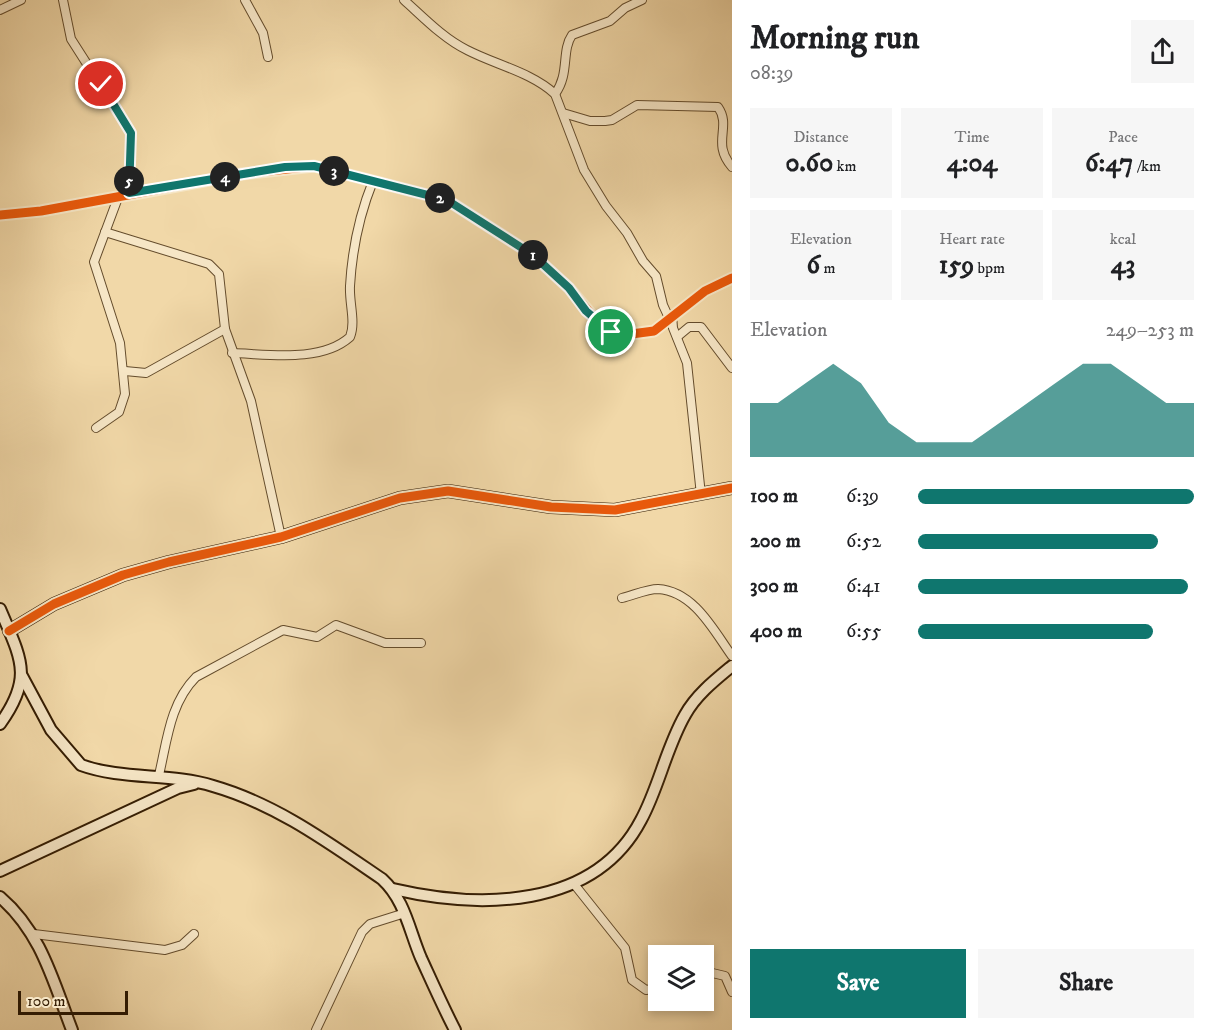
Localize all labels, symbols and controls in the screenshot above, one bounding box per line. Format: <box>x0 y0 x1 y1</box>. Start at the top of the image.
text: Morning run <box>750 18 919 59</box>
button: share <box>1131 20 1194 83</box>
pin <box>75 58 126 109</box>
text: 08:39 <box>750 61 793 86</box>
icon: check <box>84 67 117 100</box>
text: Distance <box>793 127 849 147</box>
text: Time <box>955 127 989 147</box>
text: Pace <box>1108 127 1138 147</box>
text: 0.60 <box>785 147 833 180</box>
text: 4:04 <box>947 147 997 180</box>
text: 6:47 <box>1085 147 1133 180</box>
pin: 3 <box>319 156 349 186</box>
text: km <box>833 156 857 176</box>
text: /km <box>1133 156 1161 176</box>
text: 3 <box>331 161 337 181</box>
pin: 4 <box>210 162 240 192</box>
pin: 5 <box>114 166 144 196</box>
text: 4 <box>220 167 230 187</box>
text: 5 <box>125 171 133 191</box>
pin: 2 <box>425 183 455 213</box>
text: 2 <box>436 188 444 208</box>
text: Elevation <box>790 229 852 249</box>
text: Heart rate <box>939 229 1005 249</box>
text: kcal <box>1110 229 1136 249</box>
pin: 1 <box>518 240 548 270</box>
text: 1 <box>530 245 536 265</box>
text: 6 <box>807 249 820 282</box>
text: 159 <box>939 249 974 282</box>
text: 43 <box>1111 249 1135 282</box>
text: m <box>820 258 836 278</box>
text: bpm <box>974 258 1005 278</box>
pin <box>585 306 636 357</box>
icon: arrive <box>594 315 627 348</box>
text: Elevation <box>750 318 827 343</box>
text: 249–253 m <box>1106 318 1194 343</box>
text: 100 m <box>750 484 798 509</box>
text: 6:39 <box>846 484 879 509</box>
text: 200 m <box>750 529 801 554</box>
text: 6:52 <box>846 529 881 554</box>
text: 300 m <box>750 574 798 599</box>
text: 6:41 <box>846 574 880 599</box>
text: 400 m <box>750 619 802 644</box>
text: 6:55 <box>846 619 882 644</box>
map controls <box>648 945 714 1011</box>
button: layers <box>648 945 714 1011</box>
button: Save <box>750 949 966 1018</box>
button: Share <box>978 949 1194 1018</box>
scale bar <box>18 988 128 1016</box>
text: 100 m <box>27 991 66 1011</box>

